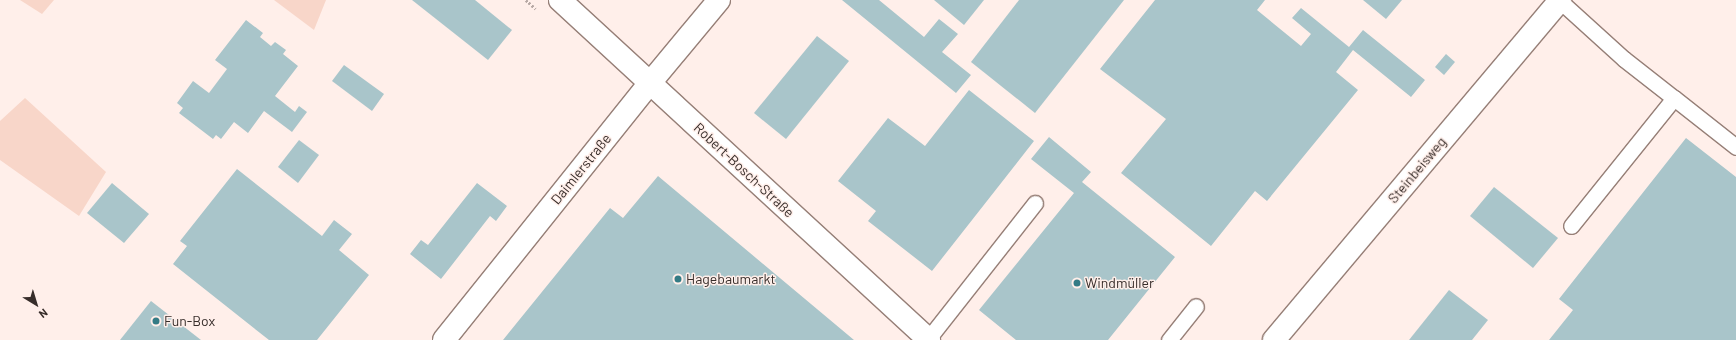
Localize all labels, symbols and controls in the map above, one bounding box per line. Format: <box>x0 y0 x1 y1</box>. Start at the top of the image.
street label: Robert-Bosch-Straße <box>690 119 798 221</box>
street label: Daimlerstraße <box>547 130 615 208</box>
street label: Steinbeisweg <box>1384 133 1450 207</box>
place label: Hagebaumarkt <box>686 271 776 287</box>
marker: Hagebaumarkt <box>673 274 683 284</box>
place label: Windmüller <box>1085 275 1154 291</box>
marker: Windmüller <box>1072 278 1082 288</box>
north arrow <box>16 284 56 324</box>
text: N <box>37 306 51 321</box>
place label: Fun-Box <box>164 313 215 329</box>
marker: Fun-Box <box>151 316 161 326</box>

